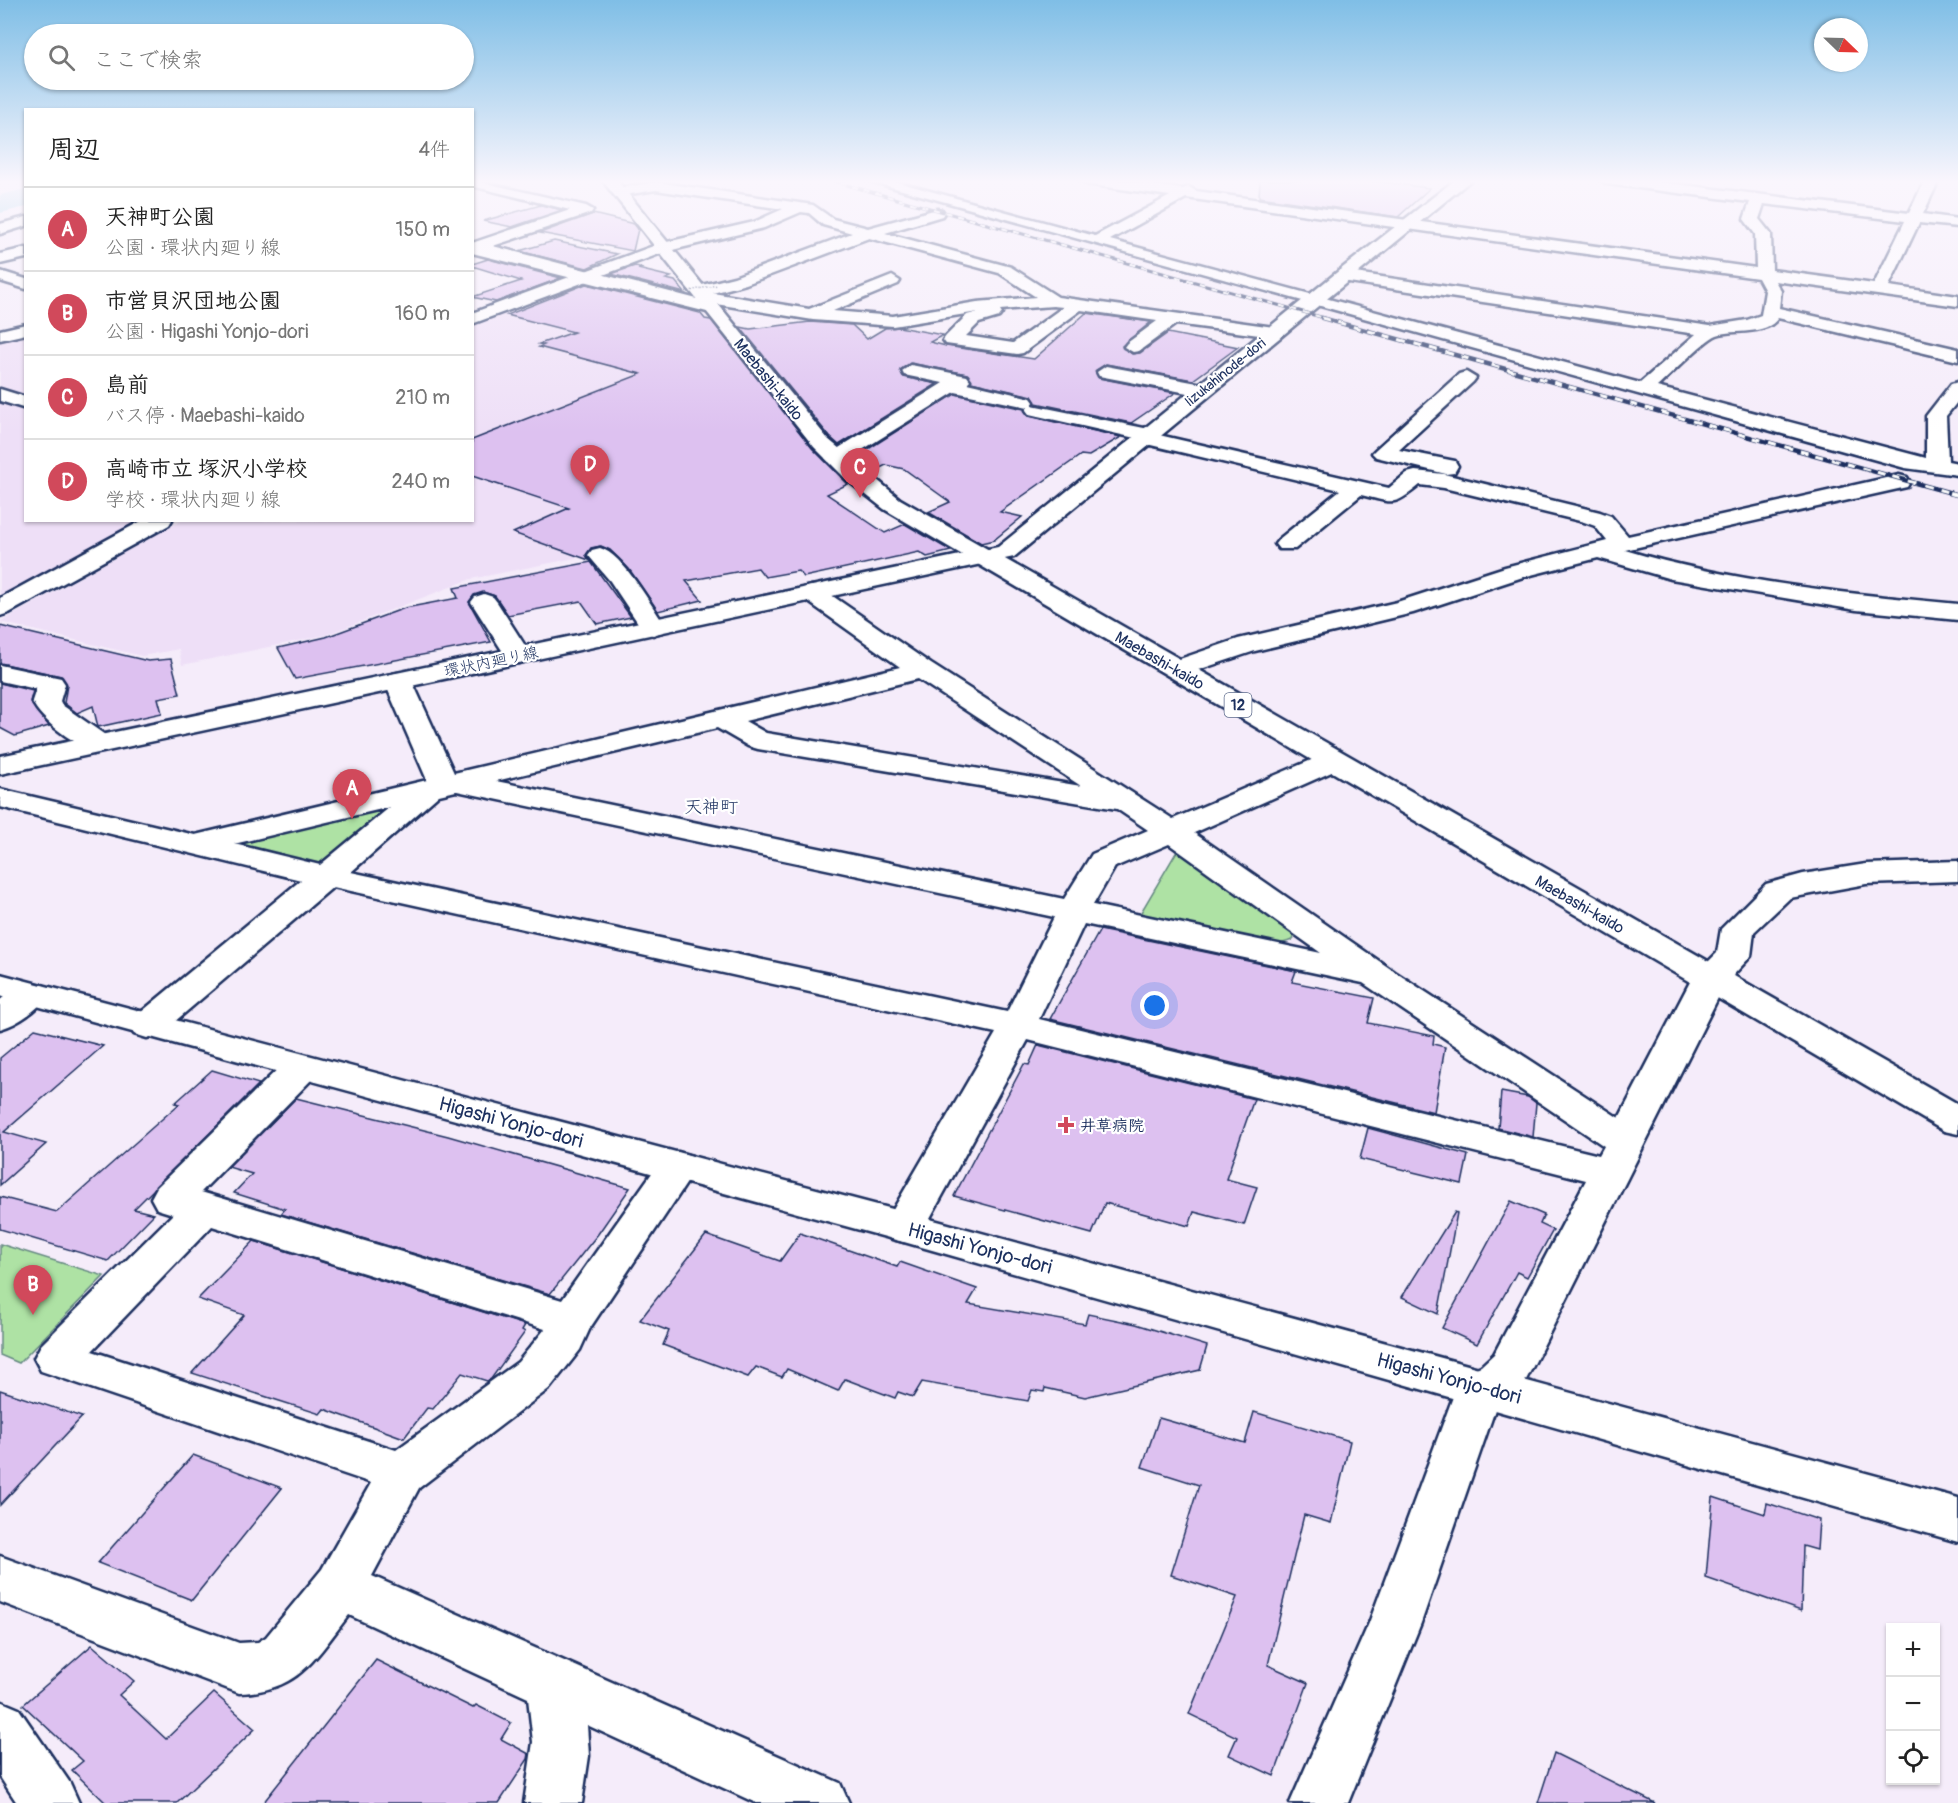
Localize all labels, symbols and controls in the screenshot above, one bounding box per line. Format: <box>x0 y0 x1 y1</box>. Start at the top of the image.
north arrow <box>1814 18 1868 72</box>
search box <box>24 24 474 90</box>
icon: search <box>45 41 78 74</box>
text: ここで検索 <box>93 46 203 74</box>
text: 周辺 <box>48 134 100 166</box>
text: 4件 <box>418 137 450 162</box>
text: 天神町公園 <box>105 203 215 231</box>
text: A <box>61 217 74 242</box>
text: 150 m <box>396 217 450 242</box>
text: 公園 · 環状内廻り線 <box>105 235 280 260</box>
text: 市営貝沢団地公園 <box>105 287 281 315</box>
text: B <box>62 301 73 326</box>
text: 160 m <box>395 301 450 326</box>
text: 公園 · Higashi Yonjo-dori <box>105 319 309 344</box>
street label: Iizukahinode-dori <box>1181 334 1270 410</box>
street label: Maebashi-kaido <box>729 335 808 425</box>
text: 島前 <box>105 371 149 399</box>
text: C <box>61 385 74 410</box>
text: 210 m <box>395 385 450 410</box>
text: バス停 · Maebashi-kaido <box>105 403 305 428</box>
pin: D <box>570 446 610 495</box>
pin: C <box>840 448 880 498</box>
text: 高崎市立 塚沢小学校 <box>105 455 308 483</box>
text: D <box>61 469 74 494</box>
text: 240 m <box>391 469 450 494</box>
text: 学校 · 環状内廻り線 <box>105 487 280 512</box>
street label: Maebashi-kaido <box>1111 627 1208 695</box>
street label: 環状内廻り線 <box>442 642 540 682</box>
road number: 12 <box>1224 693 1252 717</box>
pin: A <box>332 770 372 819</box>
district label: 天神町 <box>684 796 738 819</box>
street label: Maebashi-kaido <box>1531 871 1628 939</box>
your location <box>1140 991 1169 1020</box>
street label: Higashi Yonjo-dori <box>436 1091 586 1154</box>
marker: 井草病院 <box>1057 1116 1075 1134</box>
place label: 井草病院 <box>1080 1116 1144 1136</box>
street label: Higashi Yonjo-dori <box>905 1217 1055 1280</box>
pin: B <box>14 1266 52 1315</box>
street label: Higashi Yonjo-dori <box>1374 1347 1524 1410</box>
map controls <box>1886 1623 1940 1785</box>
button: + <box>1886 1623 1940 1677</box>
button: − <box>1886 1677 1940 1731</box>
button: locate <box>1886 1731 1940 1785</box>

